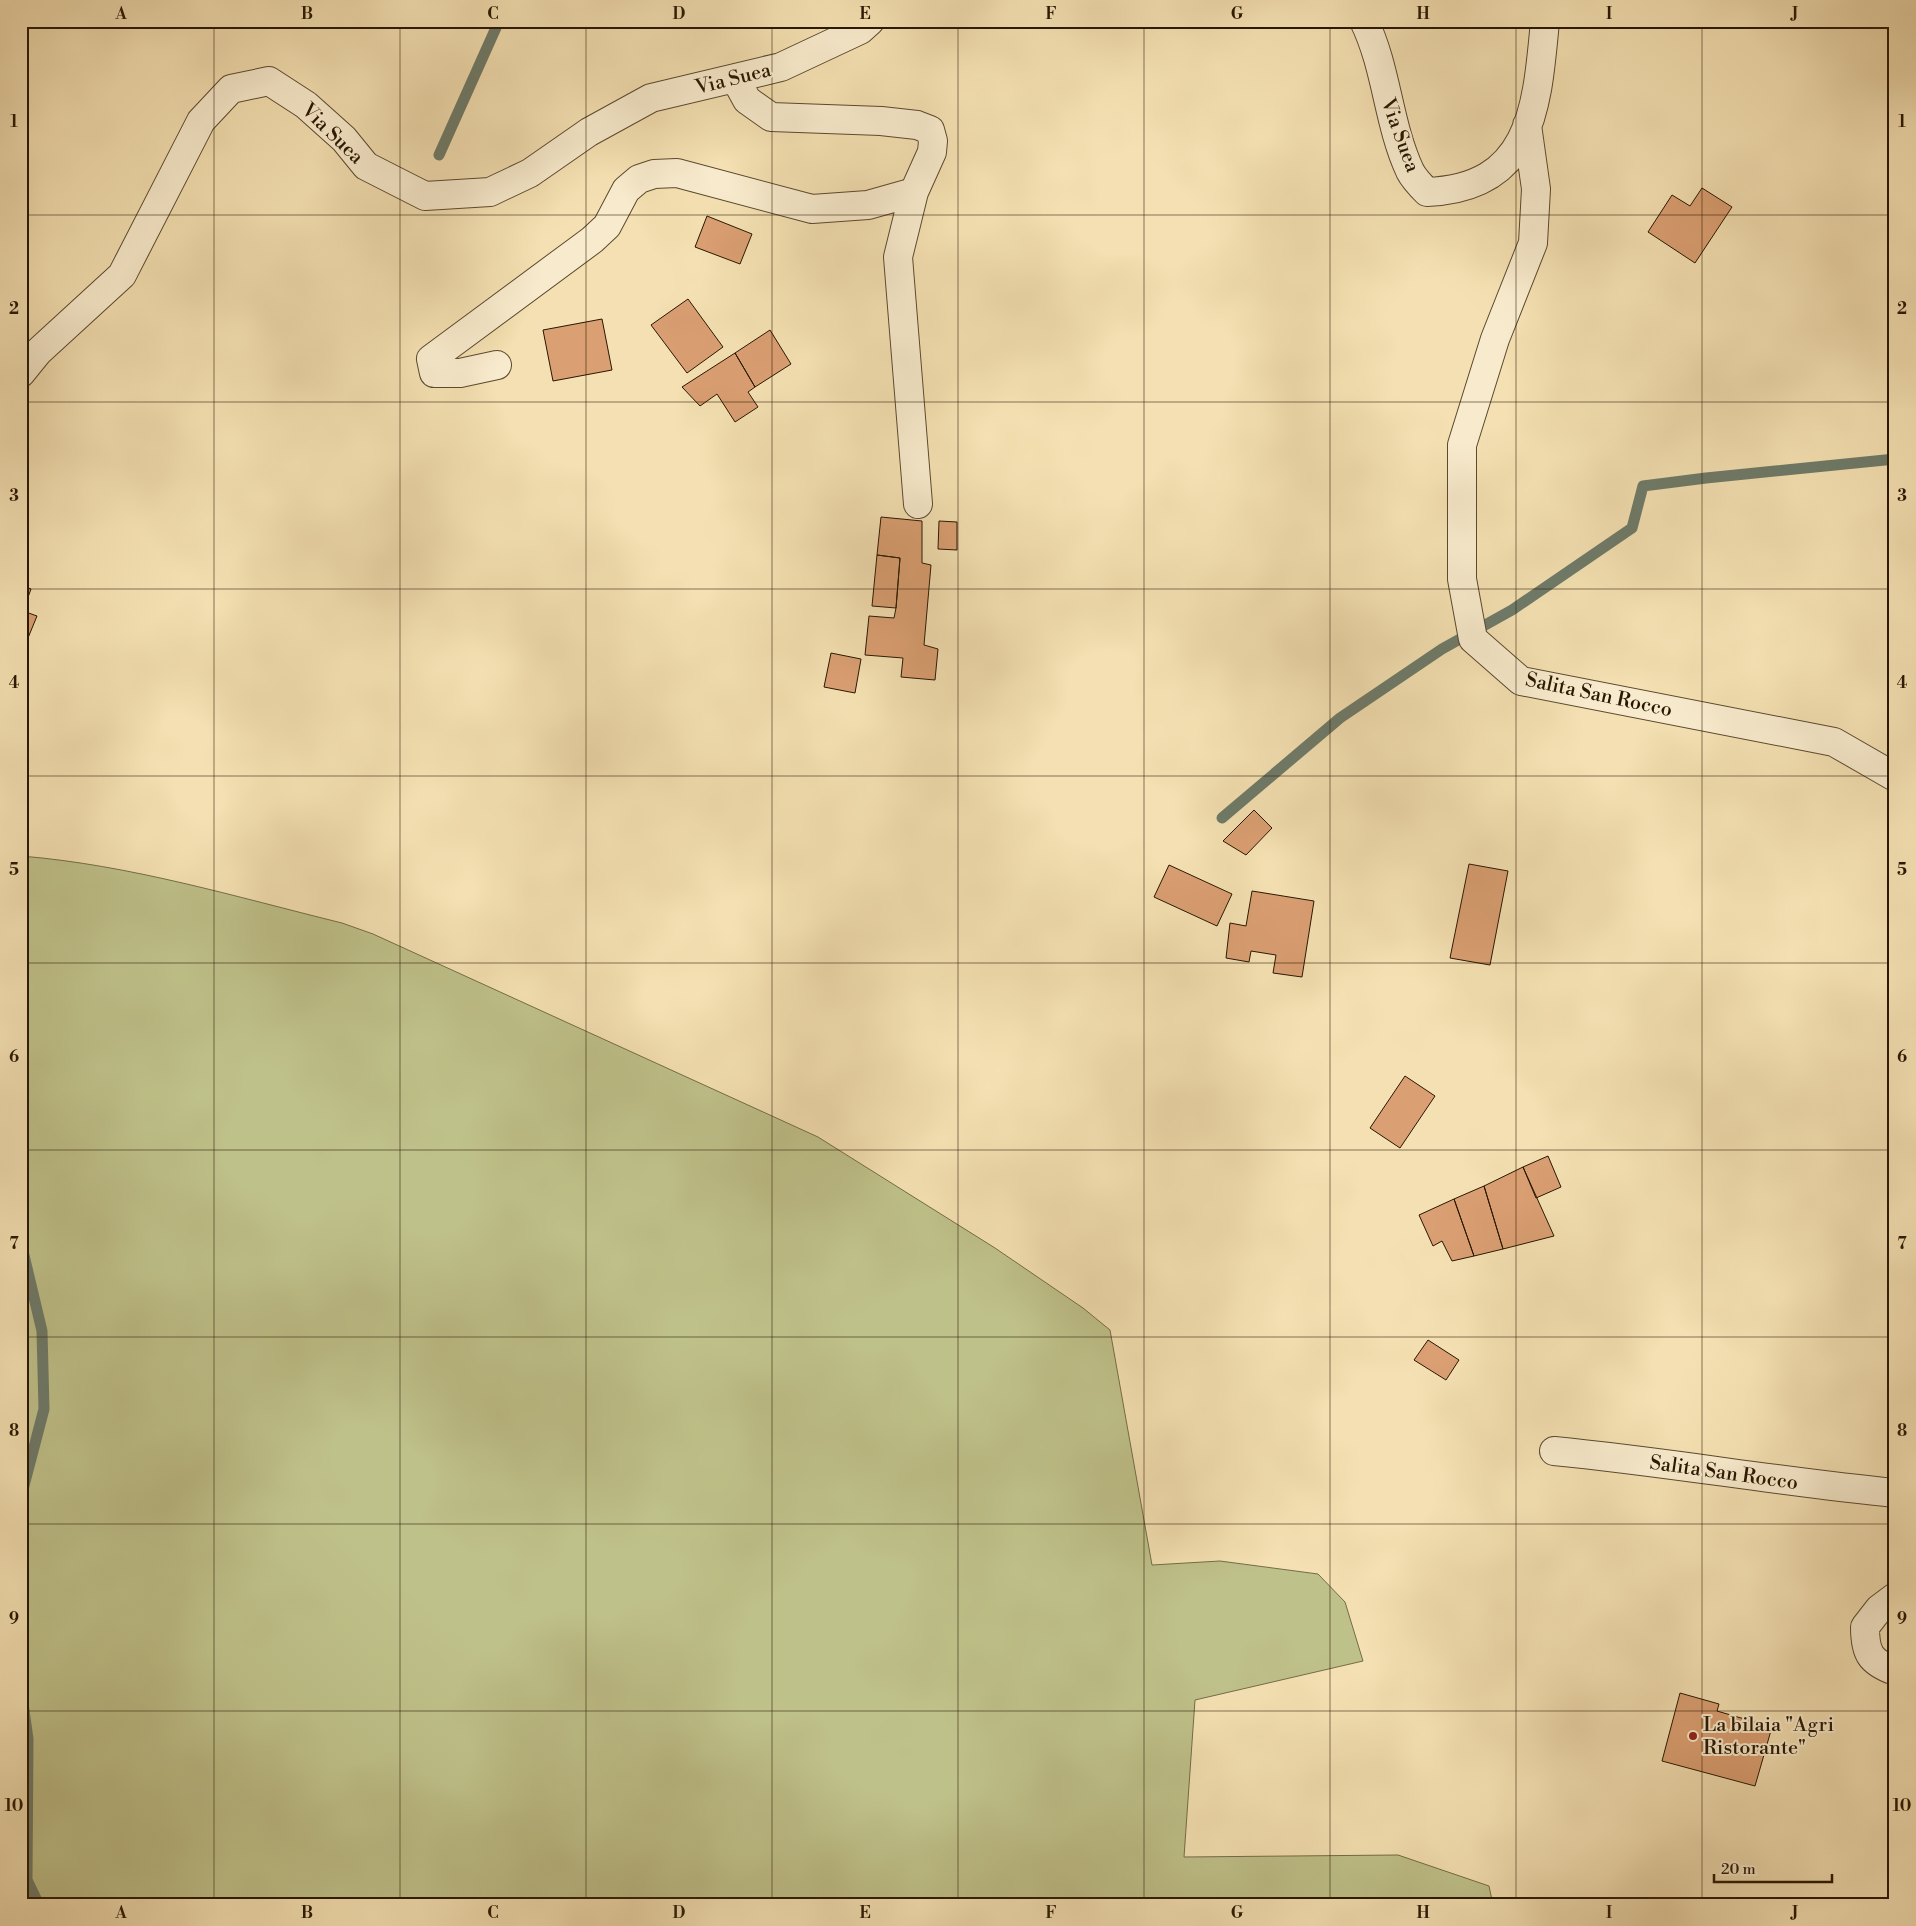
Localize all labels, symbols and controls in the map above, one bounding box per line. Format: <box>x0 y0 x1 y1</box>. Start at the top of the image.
text: A <box>114 4 127 24</box>
text: B <box>301 4 313 24</box>
text: C <box>487 4 499 24</box>
text: D <box>673 4 686 24</box>
text: E <box>859 4 871 24</box>
text: F <box>1045 4 1057 24</box>
text: G <box>1231 4 1244 24</box>
text: H <box>1416 4 1430 24</box>
text: I <box>1606 4 1612 24</box>
text: J <box>1790 4 1798 24</box>
street label: Via Suea <box>692 58 775 101</box>
street label: Via Suea <box>1374 94 1425 177</box>
street label: Via Suea <box>295 98 369 170</box>
text: 1 <box>10 112 18 132</box>
text: 1 <box>1898 112 1906 132</box>
text: 2 <box>9 299 19 319</box>
text: 2 <box>1897 299 1907 319</box>
text: 3 <box>9 486 19 506</box>
text: 3 <box>1897 486 1907 506</box>
street label: Salita San Rocco <box>1523 668 1674 723</box>
text: 4 <box>9 673 20 693</box>
text: 4 <box>1897 673 1908 693</box>
text: 5 <box>9 860 19 880</box>
text: 5 <box>1897 860 1907 880</box>
text: 6 <box>9 1047 19 1067</box>
text: 6 <box>1897 1047 1907 1067</box>
text: 7 <box>9 1234 19 1254</box>
text: 7 <box>1897 1234 1907 1254</box>
text: 8 <box>9 1421 19 1441</box>
text: 8 <box>1897 1421 1907 1441</box>
street label: Salita San Rocco <box>1648 1451 1800 1496</box>
text: 9 <box>9 1609 19 1629</box>
text: 9 <box>1897 1609 1907 1629</box>
place label: La bilaia "Agri Ristorante" <box>1703 1713 1834 1761</box>
marker: La bilaia "Agri Ristorante" <box>1687 1730 1699 1742</box>
text: 10 <box>5 1796 23 1816</box>
text: 10 <box>1893 1796 1911 1816</box>
scale bar <box>1714 1851 1831 1883</box>
text: 20 m <box>1721 1860 1756 1879</box>
text: A <box>114 1903 127 1923</box>
text: B <box>301 1903 313 1923</box>
text: C <box>487 1903 499 1923</box>
text: D <box>673 1903 686 1923</box>
text: E <box>859 1903 871 1923</box>
text: F <box>1045 1903 1057 1923</box>
text: G <box>1231 1903 1244 1923</box>
text: H <box>1416 1903 1430 1923</box>
text: I <box>1606 1903 1612 1923</box>
text: J <box>1790 1903 1798 1923</box>

